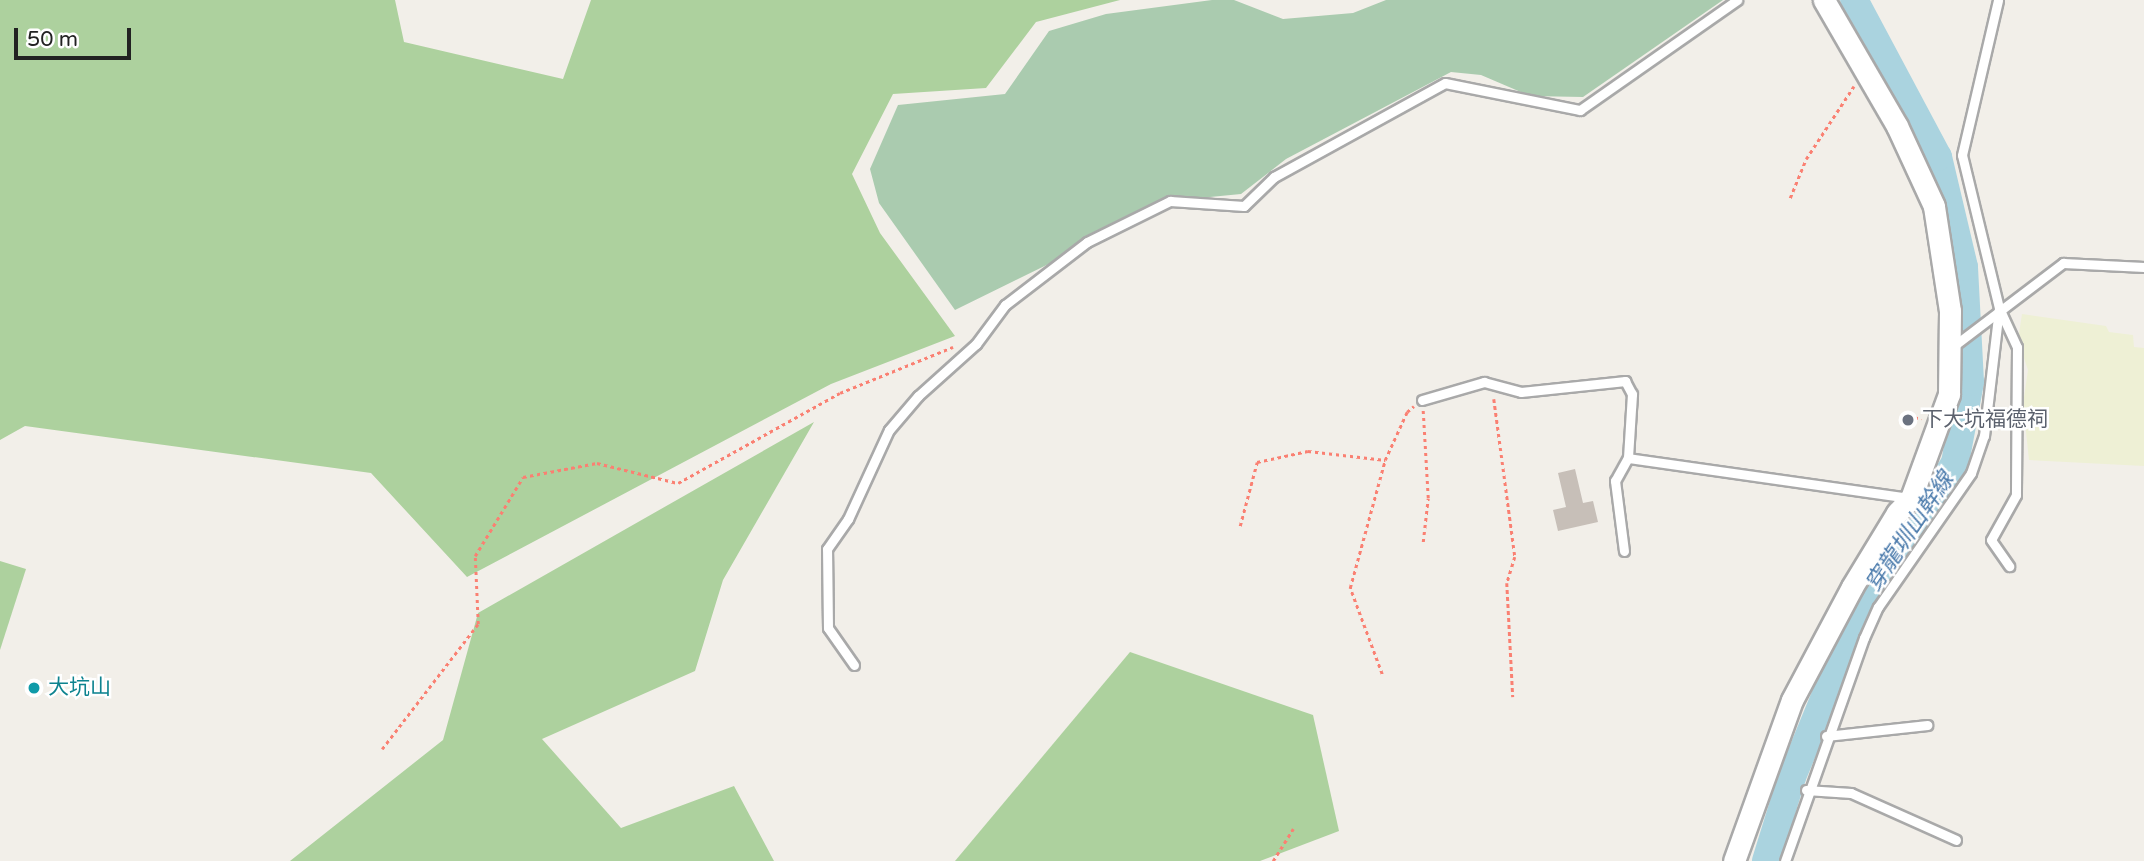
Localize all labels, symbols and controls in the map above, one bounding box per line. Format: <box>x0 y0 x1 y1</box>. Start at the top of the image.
scale bar <box>18 14 135 58</box>
text: 50 m <box>27 27 78 52</box>
place label: 下大坑福德祠 <box>1922 407 2048 433</box>
marker: 下大坑福德祠 <box>1900 412 1916 428</box>
water label: 穿龍圳山幹線 <box>1860 467 1960 597</box>
place label: 大坑山 <box>48 675 111 701</box>
marker: 大坑山 <box>26 680 42 696</box>

